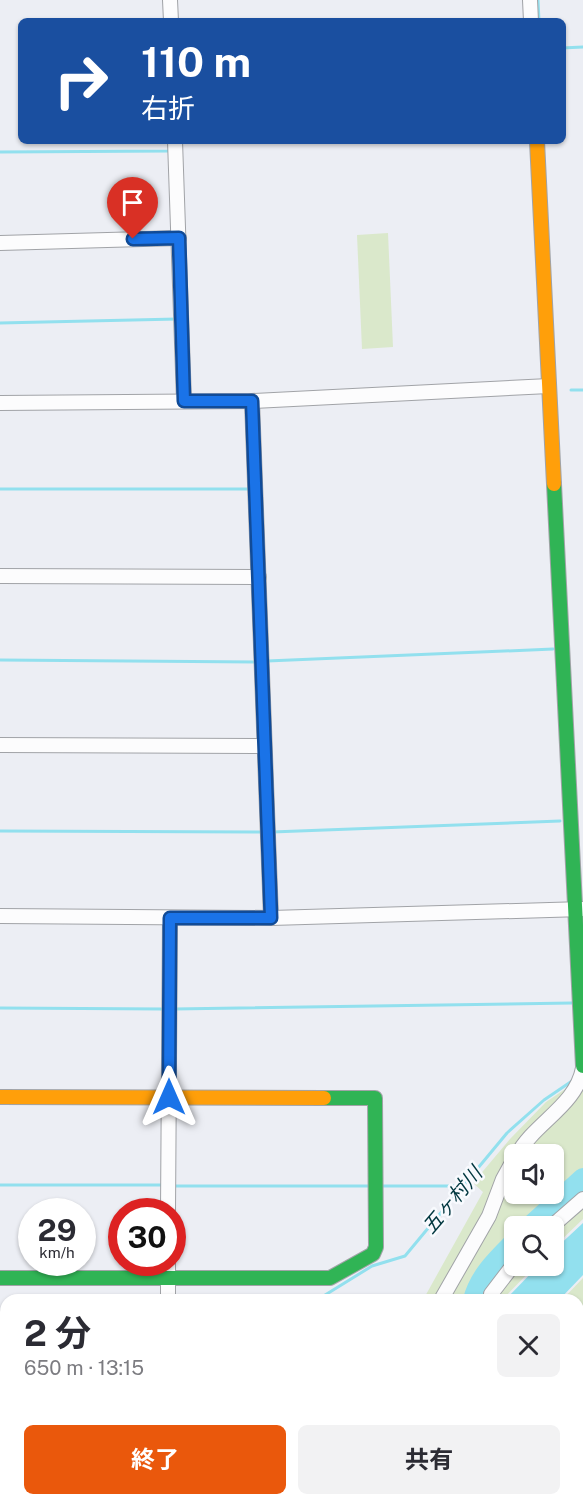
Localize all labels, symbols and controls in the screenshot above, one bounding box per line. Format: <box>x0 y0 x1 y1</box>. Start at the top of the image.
text: 110 m <box>141 37 251 86</box>
icon: right <box>42 42 120 120</box>
text: 右折 <box>141 92 195 124</box>
pin <box>107 177 158 239</box>
icon: arrive <box>116 186 149 219</box>
position arrow <box>137 1065 201 1129</box>
map controls <box>504 1144 564 1276</box>
button: sound <box>504 1144 564 1204</box>
water label: 五ヶ村川 <box>417 1160 488 1238</box>
speed limit sign: 30 <box>108 1198 186 1276</box>
text: 29 <box>38 1212 76 1248</box>
button: search <box>504 1216 564 1276</box>
text: km/h <box>39 1244 75 1261</box>
text: 2 分 <box>24 1312 91 1354</box>
button: close <box>497 1314 560 1377</box>
text: 650 m · 13:15 <box>24 1356 144 1380</box>
button: 終了 <box>24 1425 286 1494</box>
button: 共有 <box>298 1425 560 1494</box>

